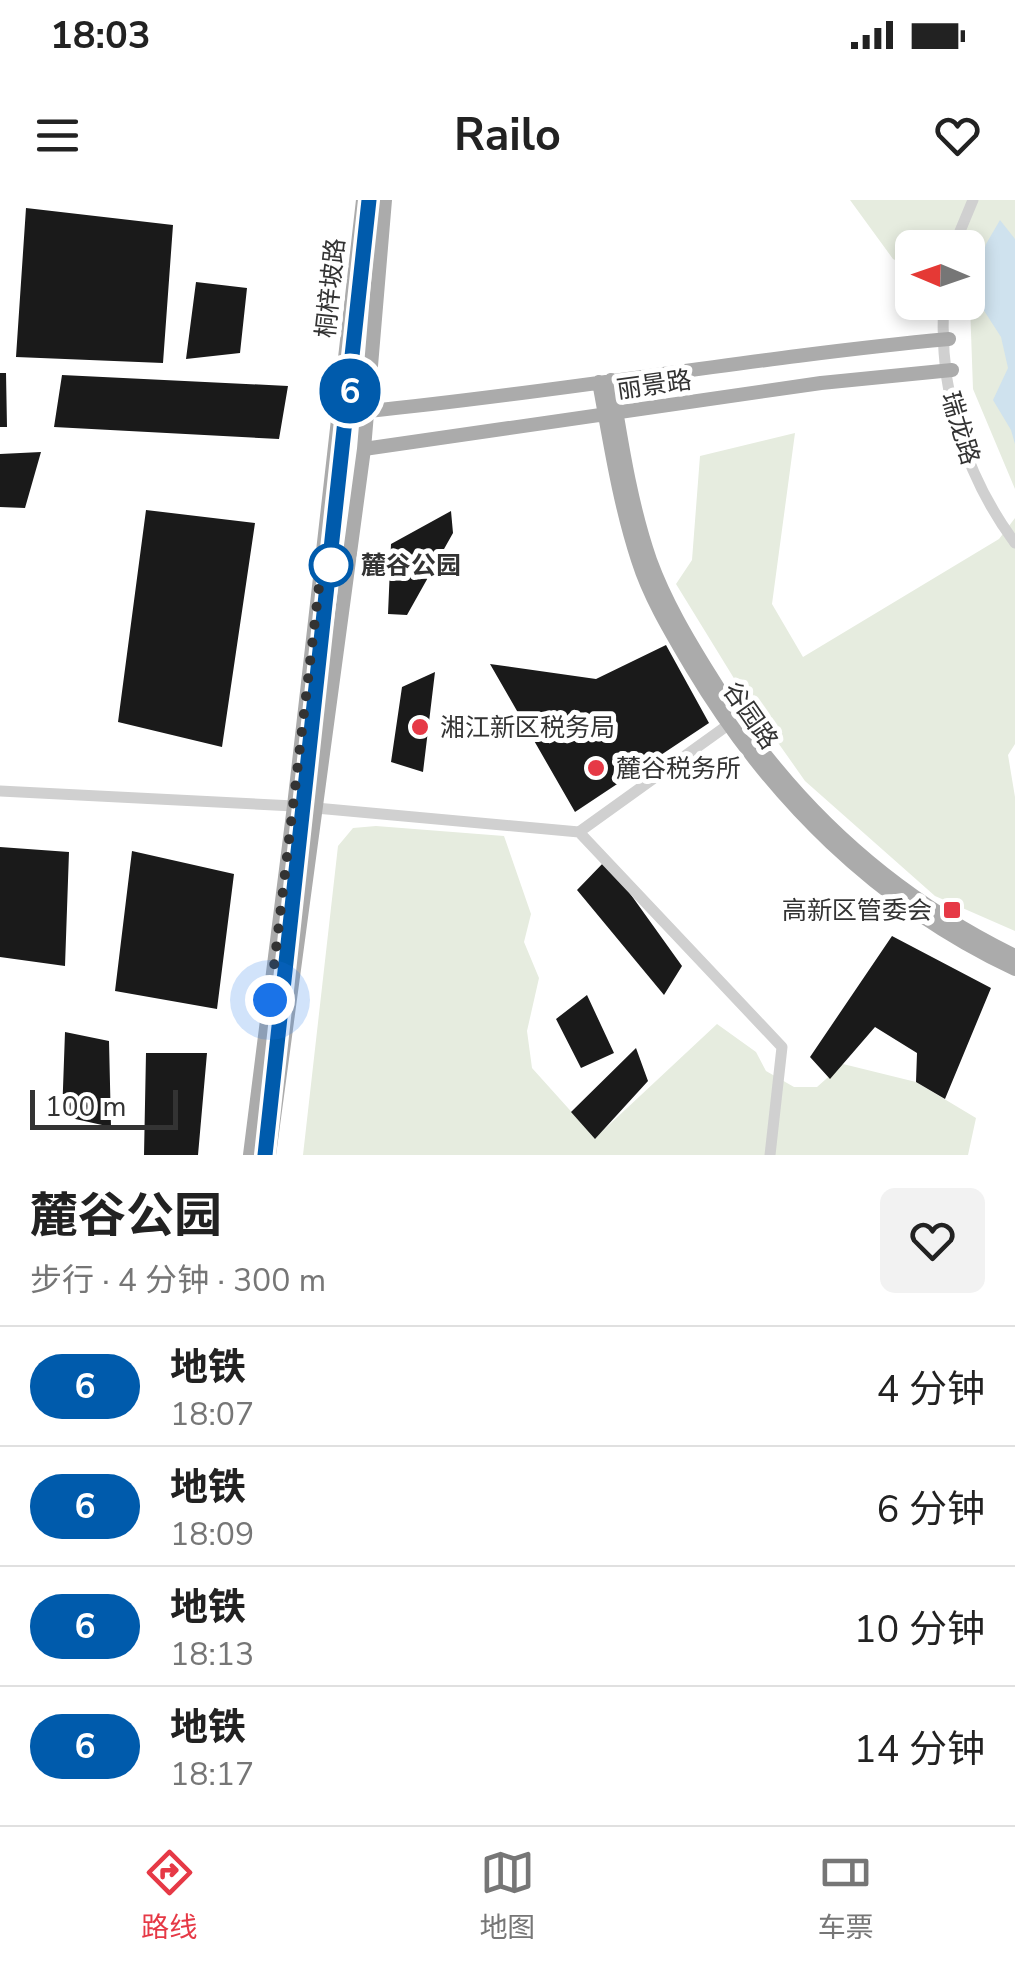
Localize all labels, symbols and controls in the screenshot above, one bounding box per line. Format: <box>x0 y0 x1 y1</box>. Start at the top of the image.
text: 18:03 <box>50 10 151 61</box>
text: Railo <box>454 105 561 166</box>
icon: menu <box>30 108 85 163</box>
icon: heart <box>930 108 985 163</box>
north arrow <box>895 230 985 320</box>
map controls <box>895 230 985 320</box>
street label: 桐梓坡路 <box>309 237 353 340</box>
line badge: 6 <box>318 358 382 424</box>
street label: 丽景路 <box>615 363 694 407</box>
text: 6 <box>339 368 361 415</box>
street label: 瑞龙路 <box>933 387 987 469</box>
marker: 麓谷公园 <box>310 544 352 586</box>
place label: 麓谷公园 <box>361 549 461 583</box>
street label: 谷园路 <box>715 675 786 756</box>
place label: 湘江新区税务局 <box>440 711 615 745</box>
marker: 湘江新区税务局 <box>409 716 431 738</box>
place label: 麓谷税务所 <box>616 752 741 786</box>
marker: 麓谷税务所 <box>585 757 607 779</box>
place label: 高新区管委会 <box>782 894 932 928</box>
marker: 高新区管委会 <box>941 899 963 921</box>
your location <box>245 975 295 1025</box>
scale bar <box>30 1085 178 1130</box>
text: 100 m <box>45 1088 127 1126</box>
text: 麓谷公园 <box>30 1183 222 1249</box>
button: heart <box>880 1188 985 1293</box>
text: 步行 · 4 分钟 · 300 m <box>30 1259 326 1302</box>
text: 地铁 <box>170 1342 246 1393</box>
text: 6 <box>74 1363 96 1410</box>
text: 4 分钟 <box>876 1364 985 1415</box>
text: 18:07 <box>170 1393 254 1436</box>
text: 地铁 <box>170 1462 246 1513</box>
text: 6 <box>74 1483 96 1530</box>
text: 6 分钟 <box>876 1484 985 1535</box>
text: 18:09 <box>170 1513 254 1556</box>
text: 地铁 <box>170 1582 246 1633</box>
text: 6 <box>74 1603 96 1650</box>
text: 10 分钟 <box>854 1604 985 1655</box>
text: 18:13 <box>170 1633 254 1676</box>
text: 地铁 <box>170 1702 246 1753</box>
text: 6 <box>74 1723 96 1770</box>
text: 14 分钟 <box>854 1724 985 1775</box>
text: 18:17 <box>170 1753 254 1796</box>
tab: 路线 <box>141 1845 197 1947</box>
tab: 地图 <box>479 1845 536 1947</box>
tab: 车票 <box>818 1845 874 1947</box>

